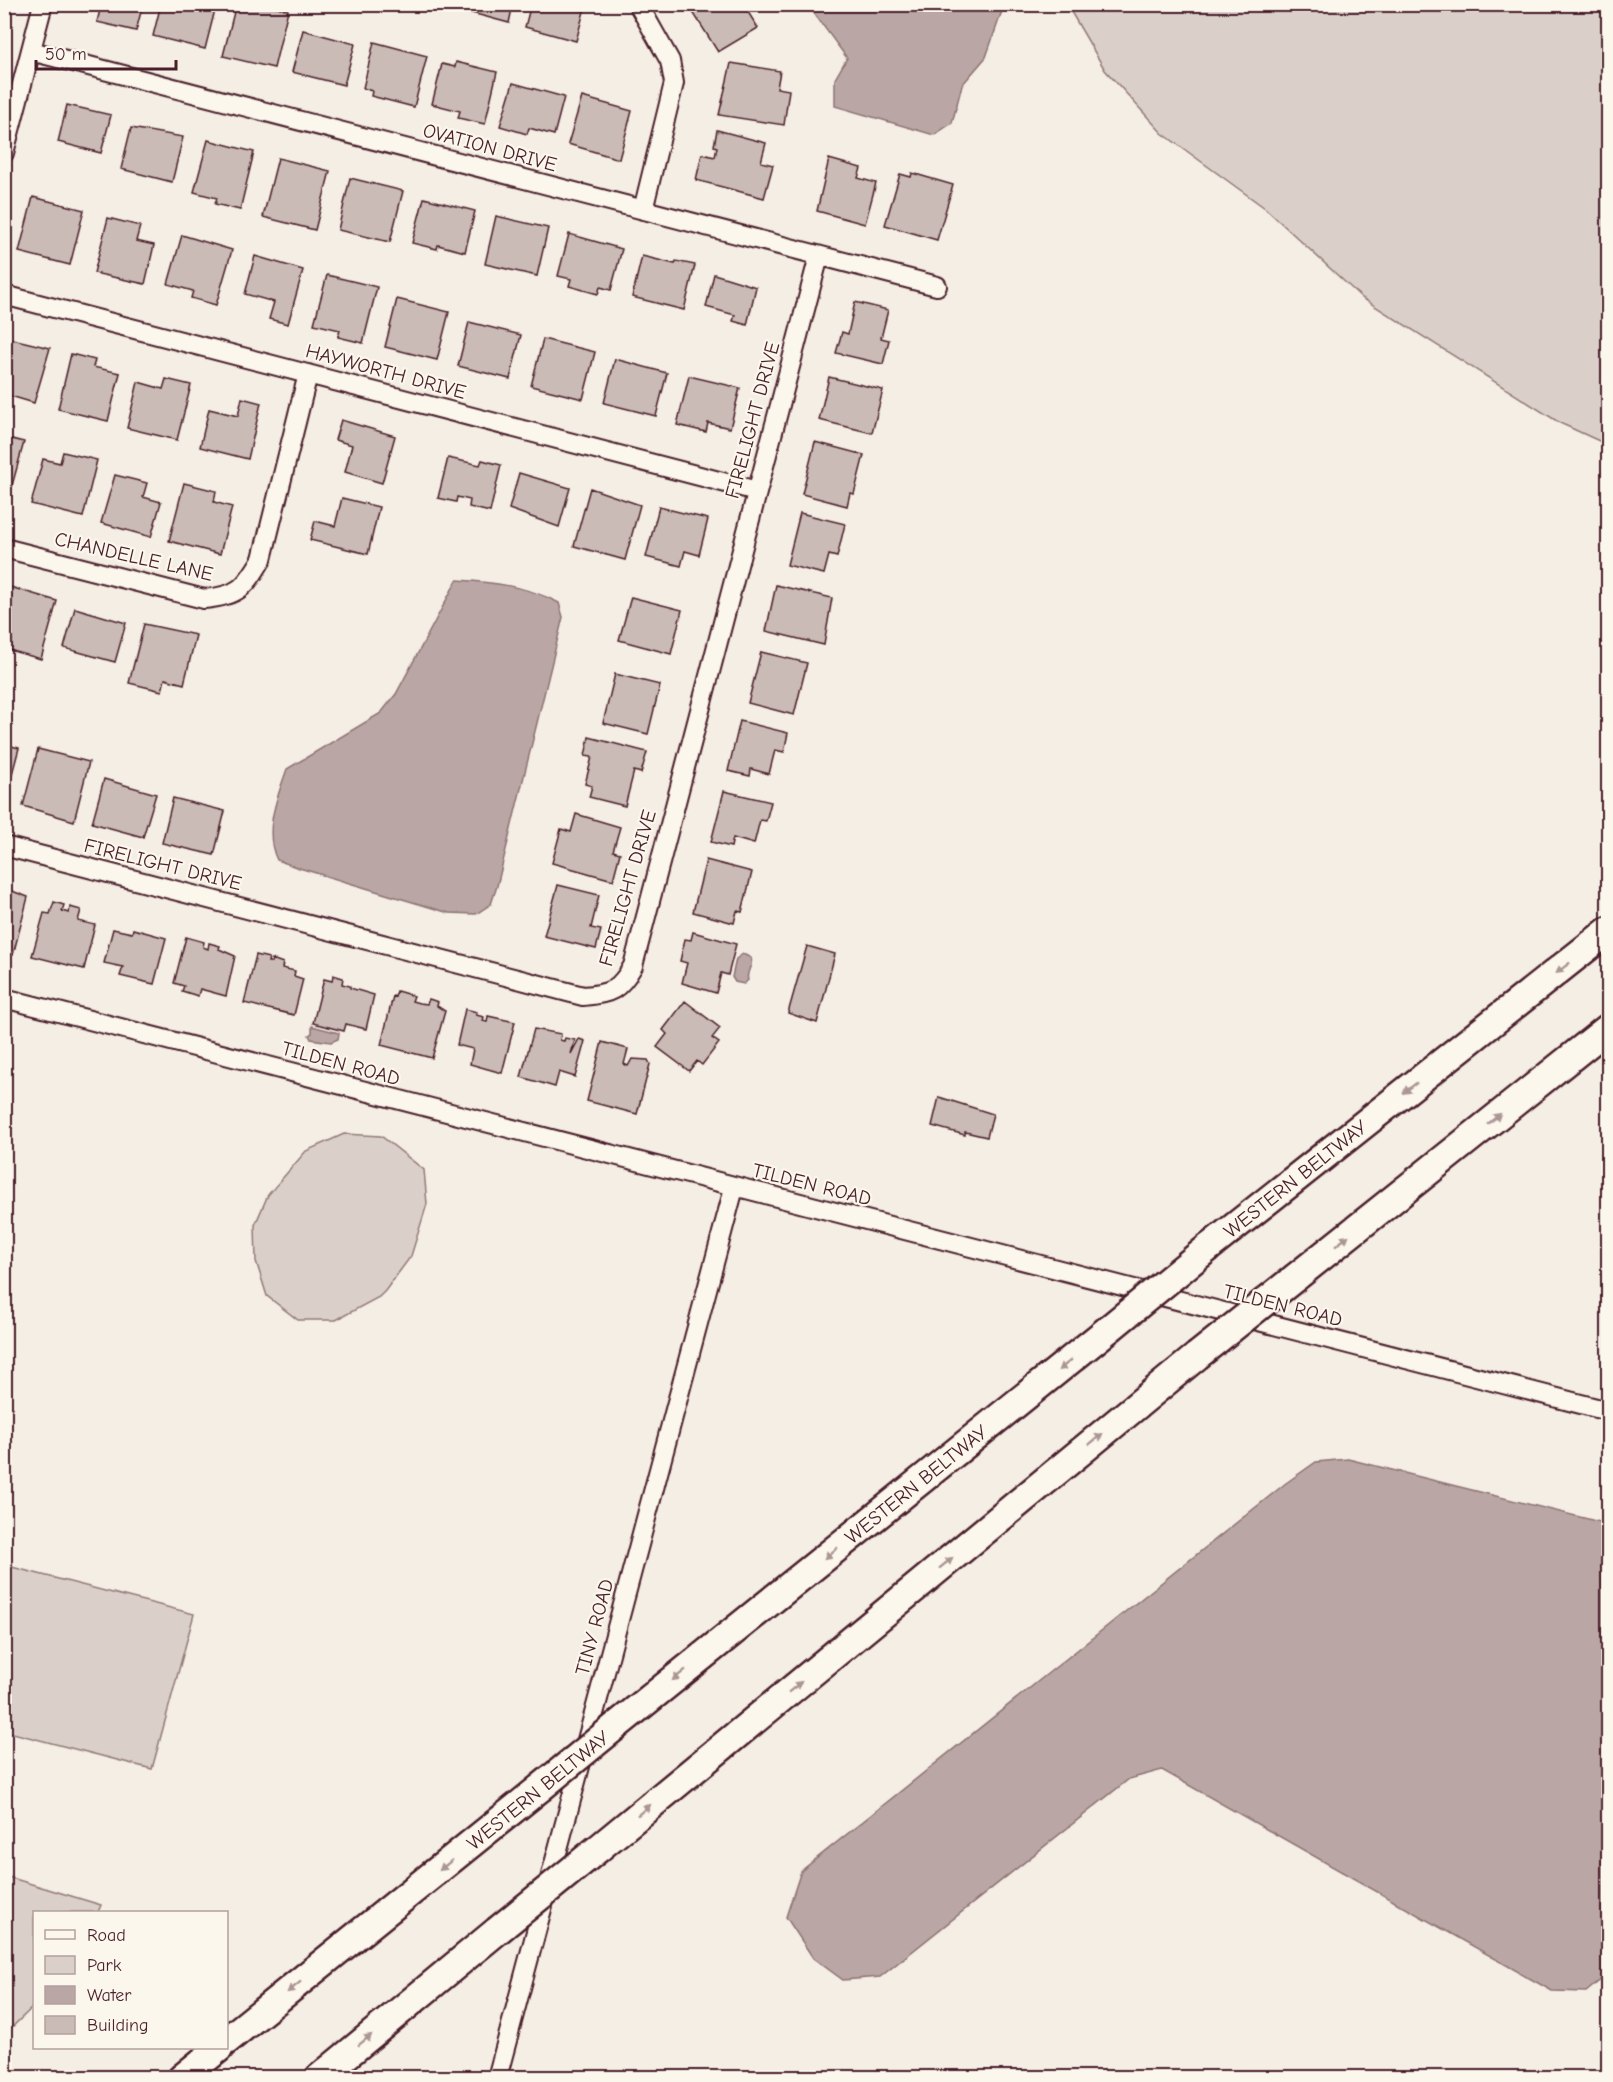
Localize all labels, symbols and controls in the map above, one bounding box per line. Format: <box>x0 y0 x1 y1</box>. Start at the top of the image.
scale bar <box>36 33 176 71</box>
text: 50 m <box>45 44 87 65</box>
street label: OVATION DRIVE <box>420 119 559 176</box>
street label: HAYWORTH DRIVE <box>303 339 468 404</box>
street label: FIRELIGHT DRIVE <box>720 339 785 501</box>
street label: CHANDELLE LANE <box>52 527 215 586</box>
street label: FIRELIGHT DRIVE <box>594 807 661 969</box>
street label: FIRELIGHT DRIVE <box>82 834 244 895</box>
one-way arrow <box>1555 961 1570 973</box>
street label: TILDEN ROAD <box>279 1037 403 1090</box>
one-way arrow <box>1402 1082 1417 1094</box>
one-way arrow <box>1486 1112 1502 1125</box>
street label: WESTERN BELTWAY <box>1219 1115 1372 1243</box>
street label: TILDEN ROAD <box>750 1159 874 1210</box>
one-way arrow <box>1334 1235 1349 1247</box>
street label: TILDEN ROAD <box>1221 1280 1345 1331</box>
one-way arrow <box>1058 1358 1073 1371</box>
street label: WESTERN BELTWAY <box>840 1420 992 1549</box>
one-way arrow <box>1088 1433 1103 1446</box>
one-way arrow <box>824 1546 839 1559</box>
one-way arrow <box>938 1557 953 1570</box>
street label: TINY ROAD <box>571 1576 618 1678</box>
one-way arrow <box>671 1669 687 1682</box>
one-way arrow <box>787 1680 803 1693</box>
street label: WESTERN BELTWAY <box>463 1726 614 1855</box>
one-way arrow <box>636 1804 652 1817</box>
one-way arrow <box>438 1858 453 1870</box>
legend <box>33 1911 228 2049</box>
text: Road <box>87 1925 126 1946</box>
text: Park <box>87 1955 122 1976</box>
one-way arrow <box>287 1980 302 1993</box>
text: Water <box>87 1985 132 2006</box>
text: Building <box>87 2015 149 2036</box>
one-way arrow <box>357 2035 372 2047</box>

